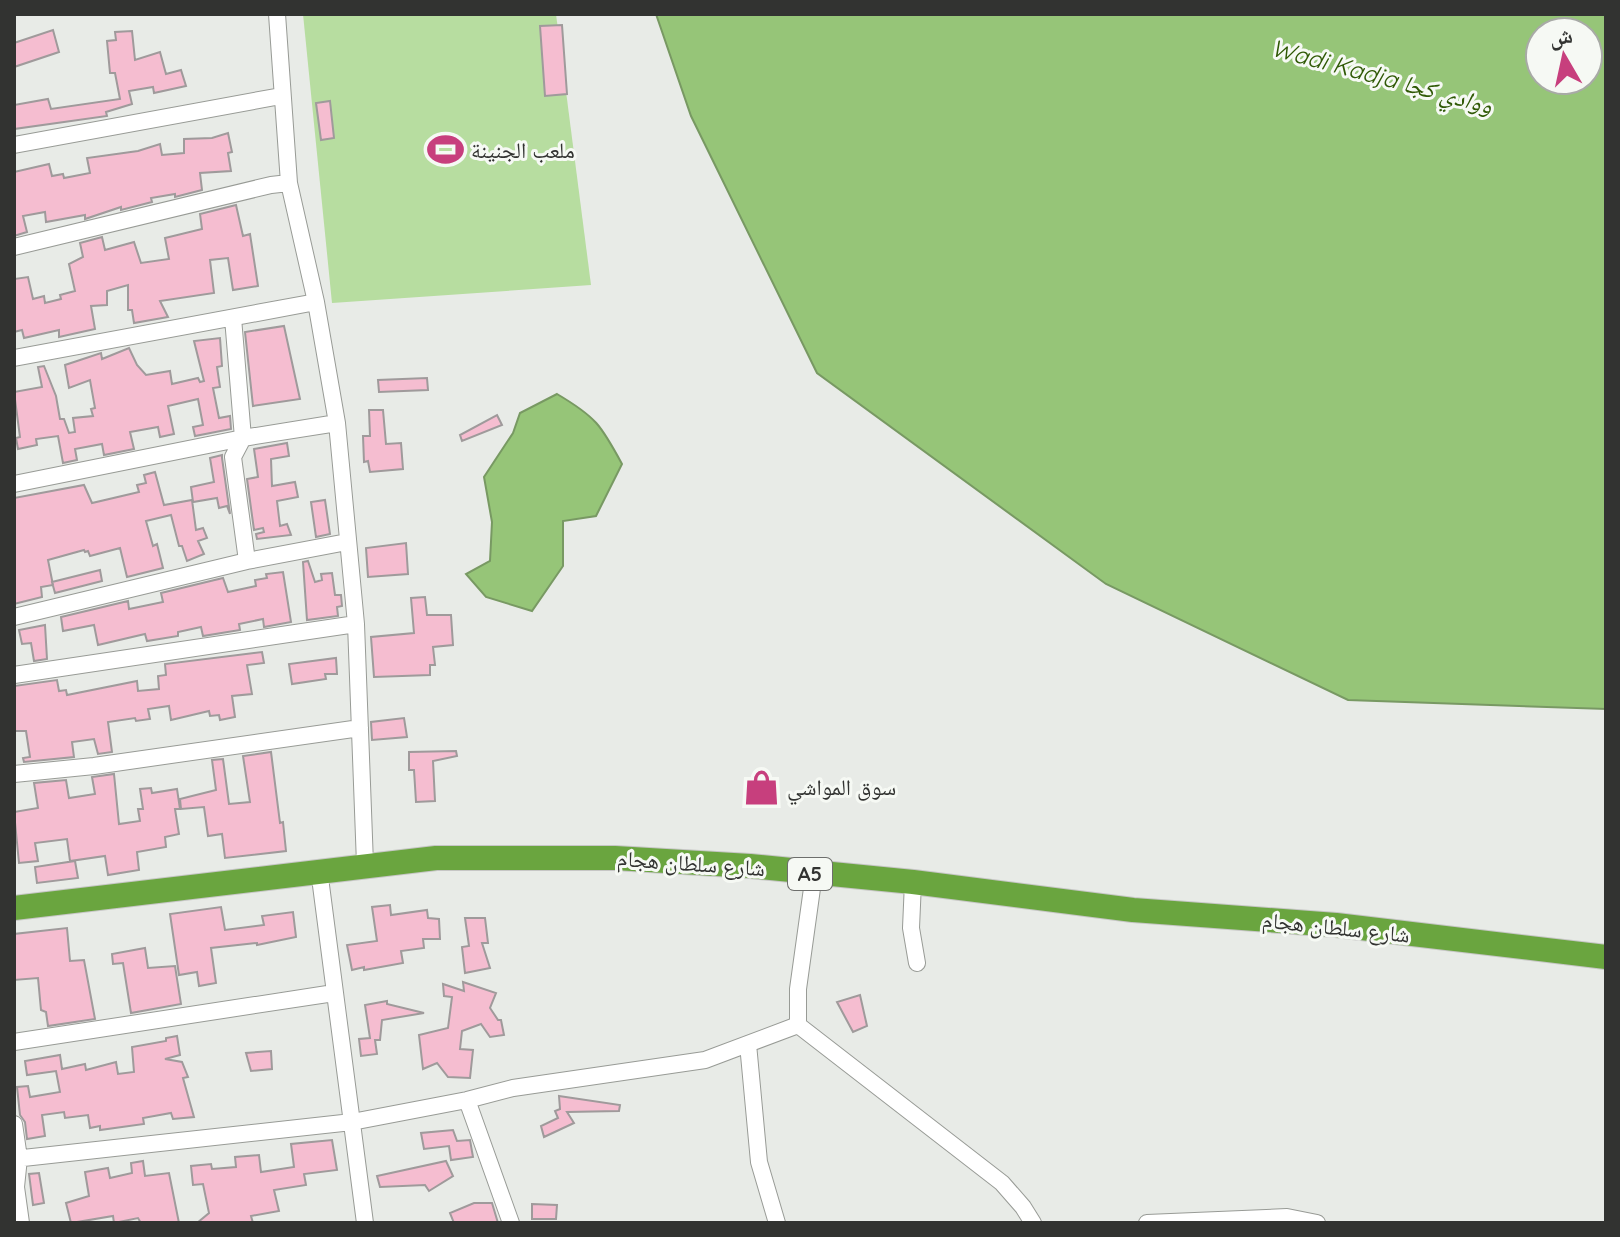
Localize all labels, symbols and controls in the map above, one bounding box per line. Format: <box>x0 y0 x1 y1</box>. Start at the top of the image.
north arrow <box>1524 16 1604 96</box>
text: ش <box>1547 21 1575 52</box>
water label: Wadi Kadja ووادي كجا <box>1267 32 1496 125</box>
sports icon: ملعب الجنينة <box>426 131 464 169</box>
place label: ملعب الجنينة <box>471 136 575 164</box>
shop icon: سوق المواشي <box>742 768 780 806</box>
place label: سوق المواشي <box>787 773 896 805</box>
street label: شارع سلطان هجام <box>616 844 766 883</box>
road number: A5 <box>788 858 832 890</box>
street label: شارع سلطان هجام <box>1261 905 1411 950</box>

